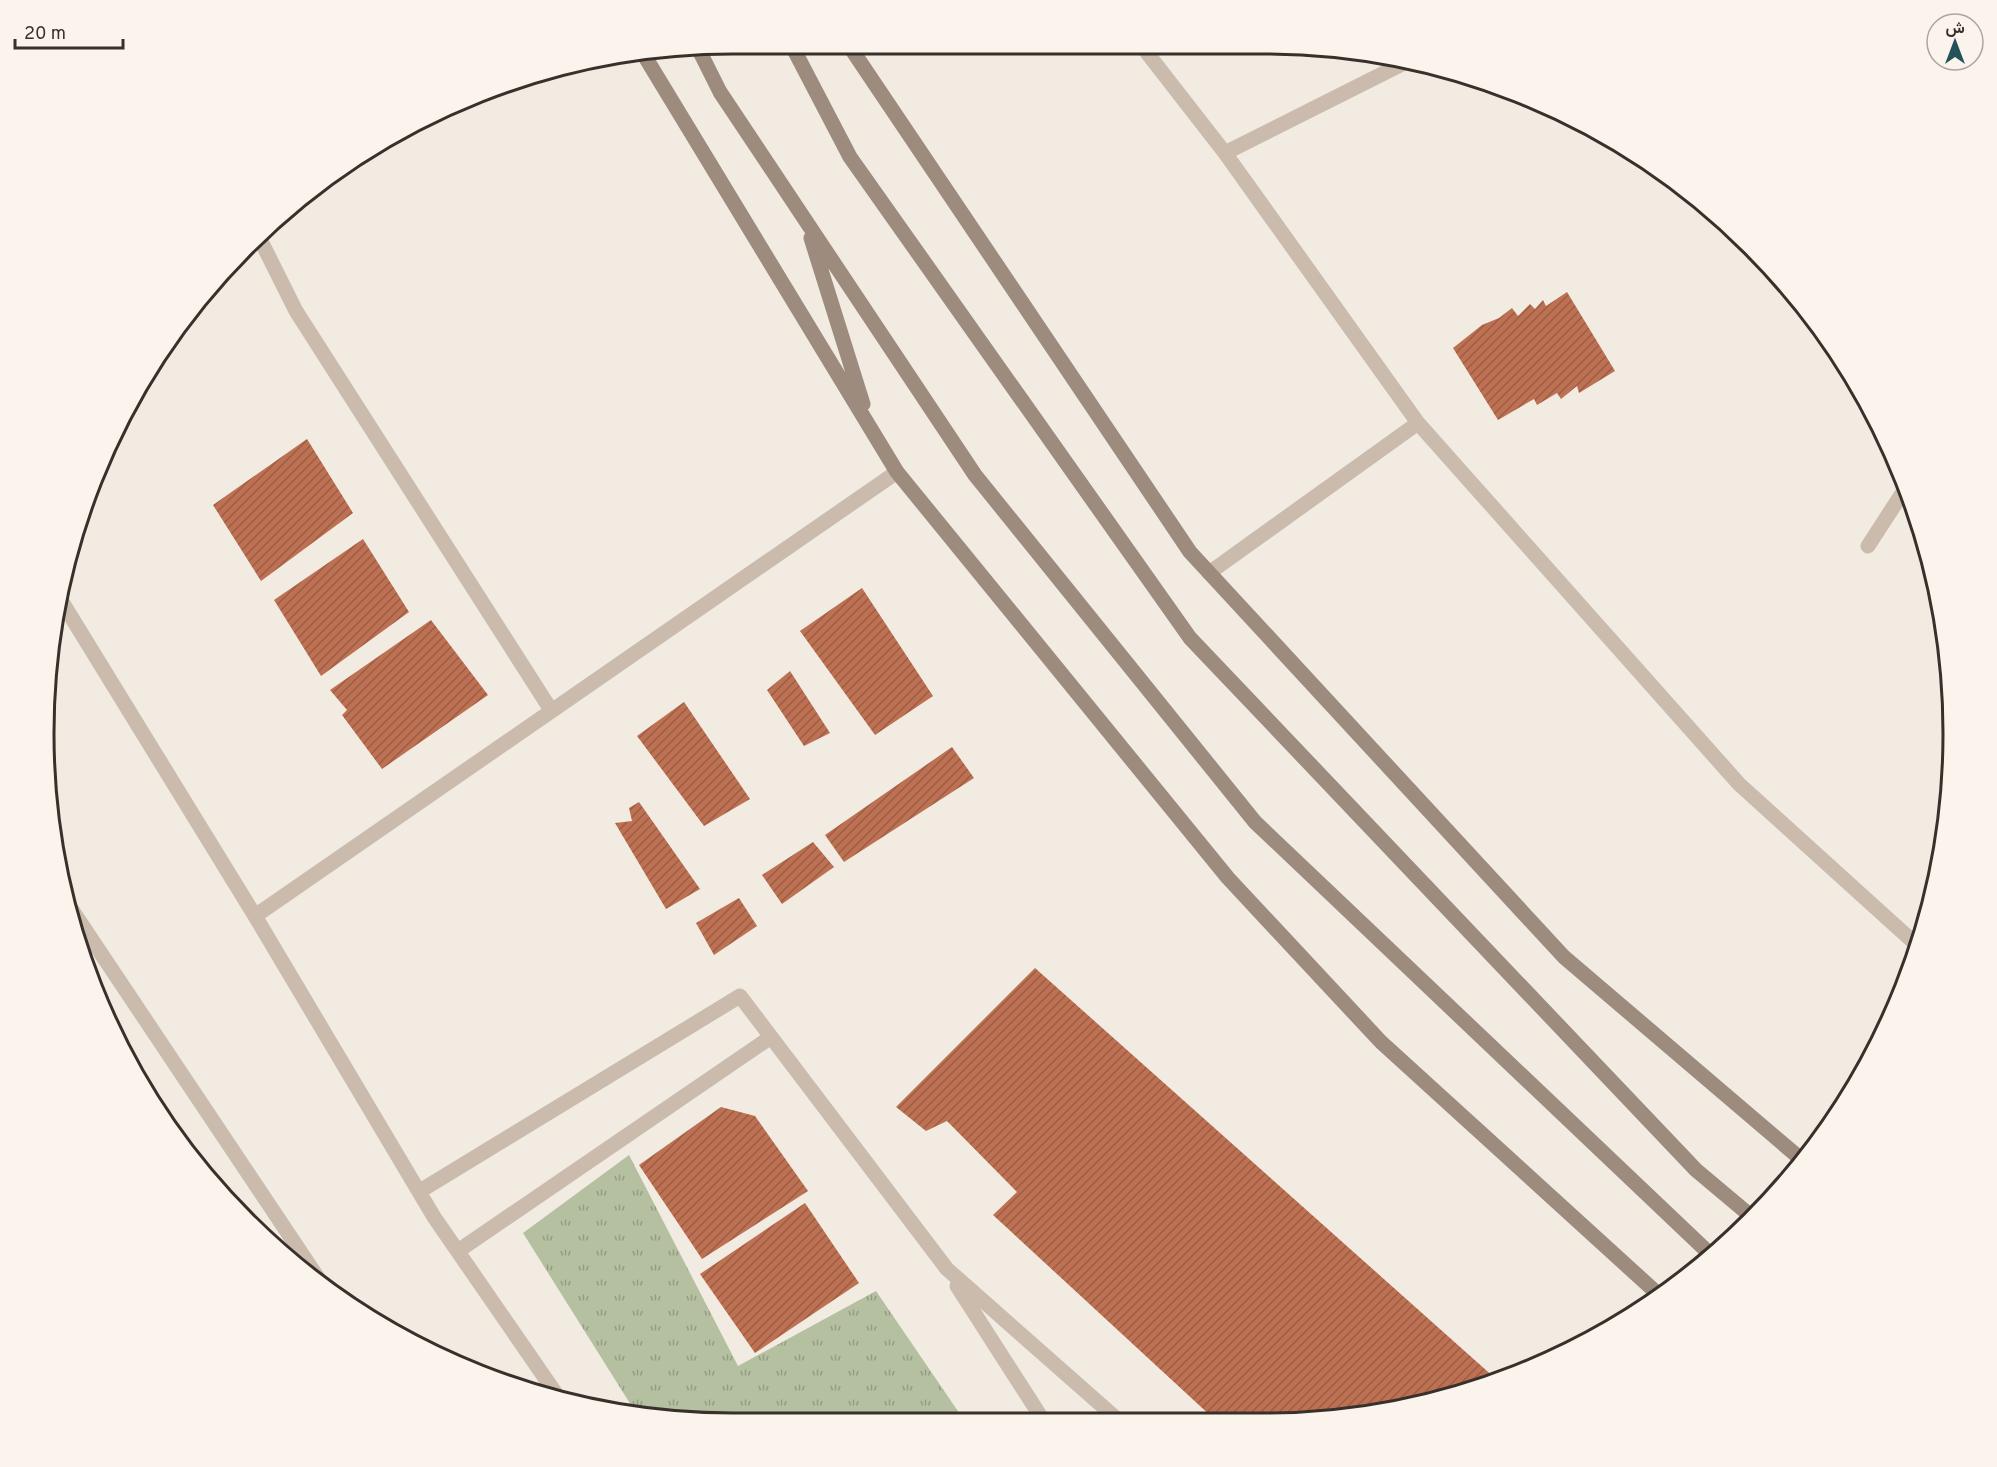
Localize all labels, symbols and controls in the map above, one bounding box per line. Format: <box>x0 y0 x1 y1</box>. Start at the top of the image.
scale bar <box>15 12 123 50</box>
north arrow <box>1925 12 1985 72</box>
text: ش <box>1945 19 1965 39</box>
text: 20 m <box>24 23 66 46</box>

